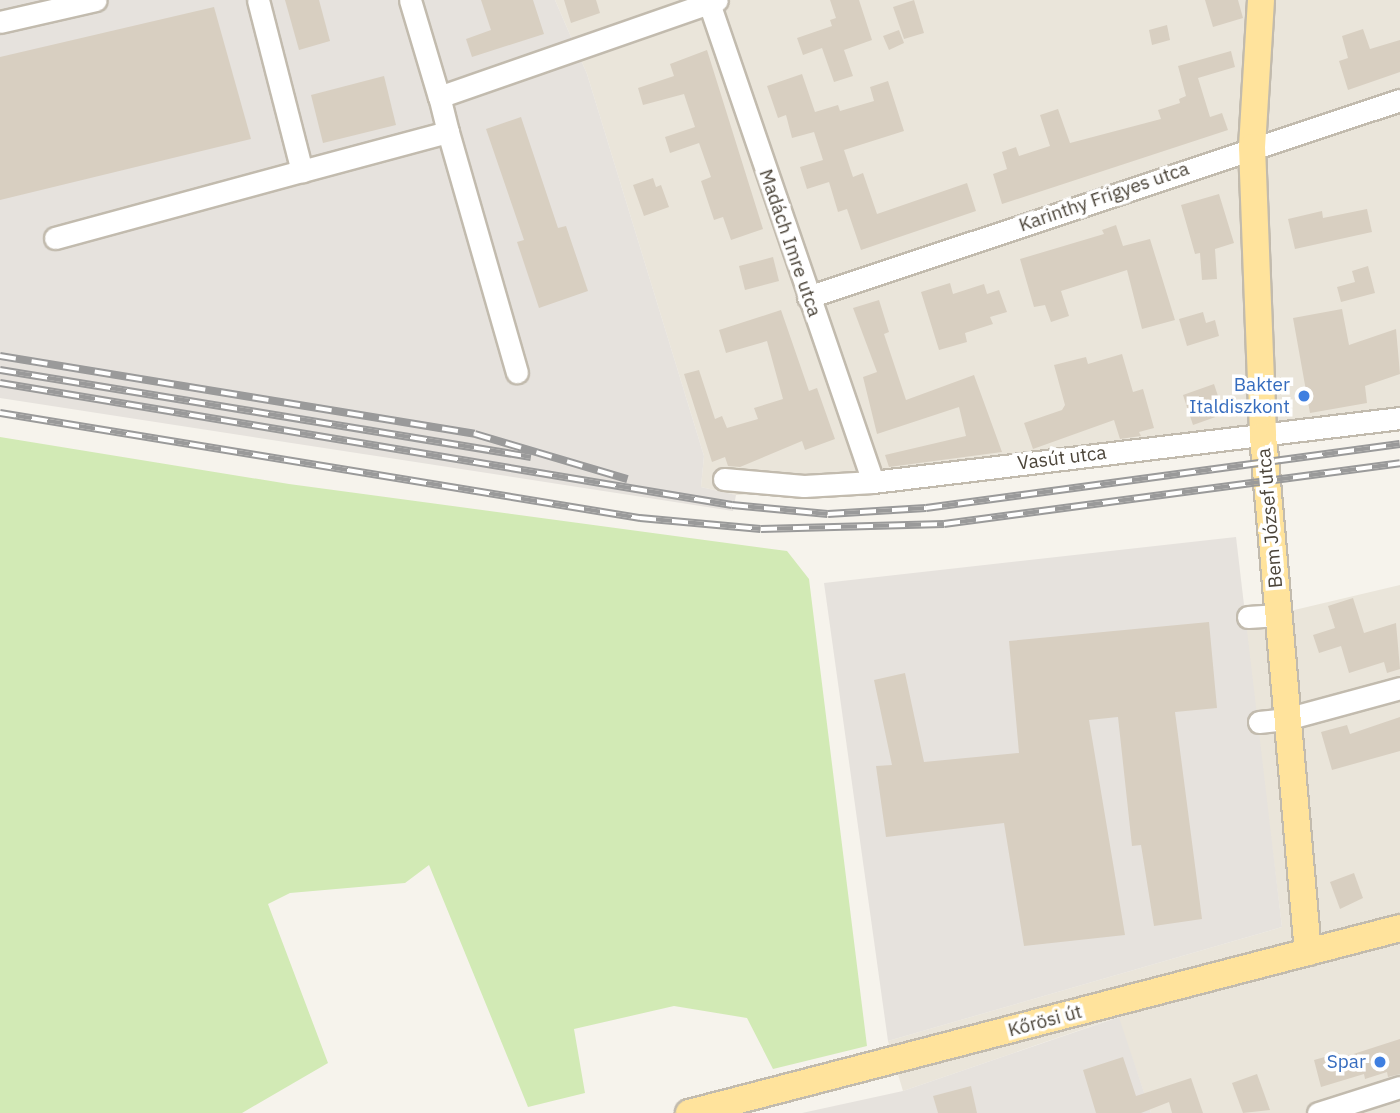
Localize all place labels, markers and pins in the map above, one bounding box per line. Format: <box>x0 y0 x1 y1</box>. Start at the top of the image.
place label: Bakter Italdiszkont <box>1189 374 1290 418</box>
marker: Bakter Italdiszkont <box>1296 388 1312 404</box>
place label: Spar <box>1327 1051 1366 1073</box>
marker: Spar <box>1372 1054 1388 1070</box>

